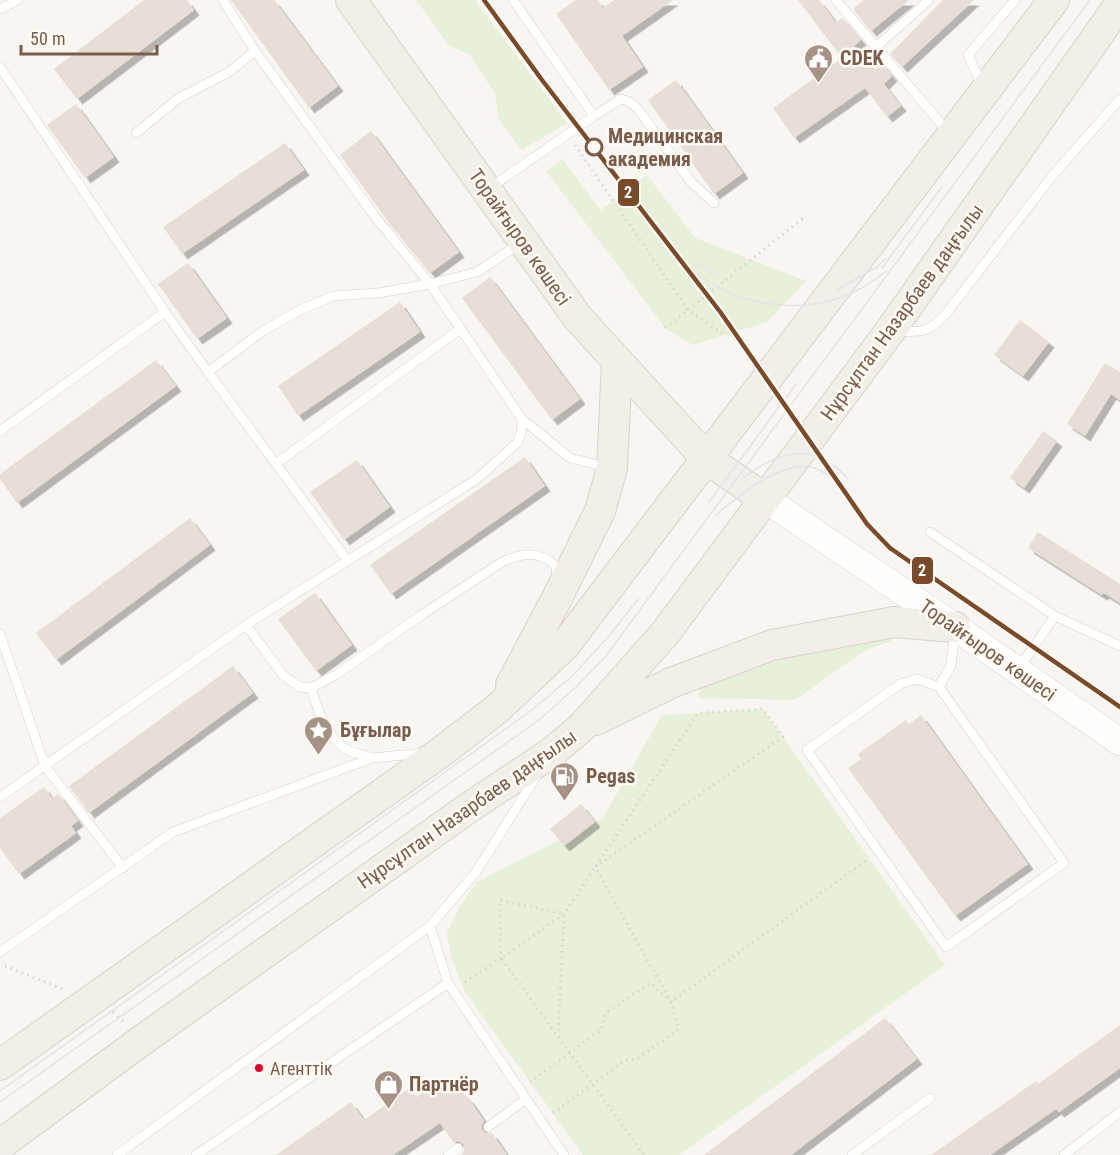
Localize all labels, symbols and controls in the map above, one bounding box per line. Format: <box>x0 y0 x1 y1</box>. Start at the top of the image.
scale bar <box>21 18 158 56</box>
text: 50 m <box>30 28 65 49</box>
public building icon: CDEK <box>803 42 835 84</box>
place label: CDEK <box>840 46 885 70</box>
place label: Медицинская академия <box>608 124 723 171</box>
marker: Медицинская академия <box>585 138 603 156</box>
street label: Торайғыров көшесі <box>464 164 576 310</box>
line badge: 2 <box>617 178 640 207</box>
text: 2 <box>624 183 632 202</box>
street label: Нұрсұлтан Назарбаев даңғылы <box>815 199 989 425</box>
line badge: 2 <box>911 556 934 585</box>
text: 2 <box>918 561 926 580</box>
street label: Торайғыров көшесі <box>915 594 1061 706</box>
place icon: Бұғылар <box>303 714 335 756</box>
place label: Бұғылар <box>340 718 411 742</box>
street label: Нұрсұлтан Назарбаев даңғылы <box>353 724 581 894</box>
fuel station icon: Pegas <box>549 760 581 802</box>
place label: Pegas <box>586 764 635 788</box>
place label: Агенттік <box>270 1058 333 1079</box>
marker: Агенттік <box>253 1062 265 1074</box>
shop icon: Партнёр <box>372 1068 404 1110</box>
place label: Партнёр <box>409 1072 479 1096</box>

